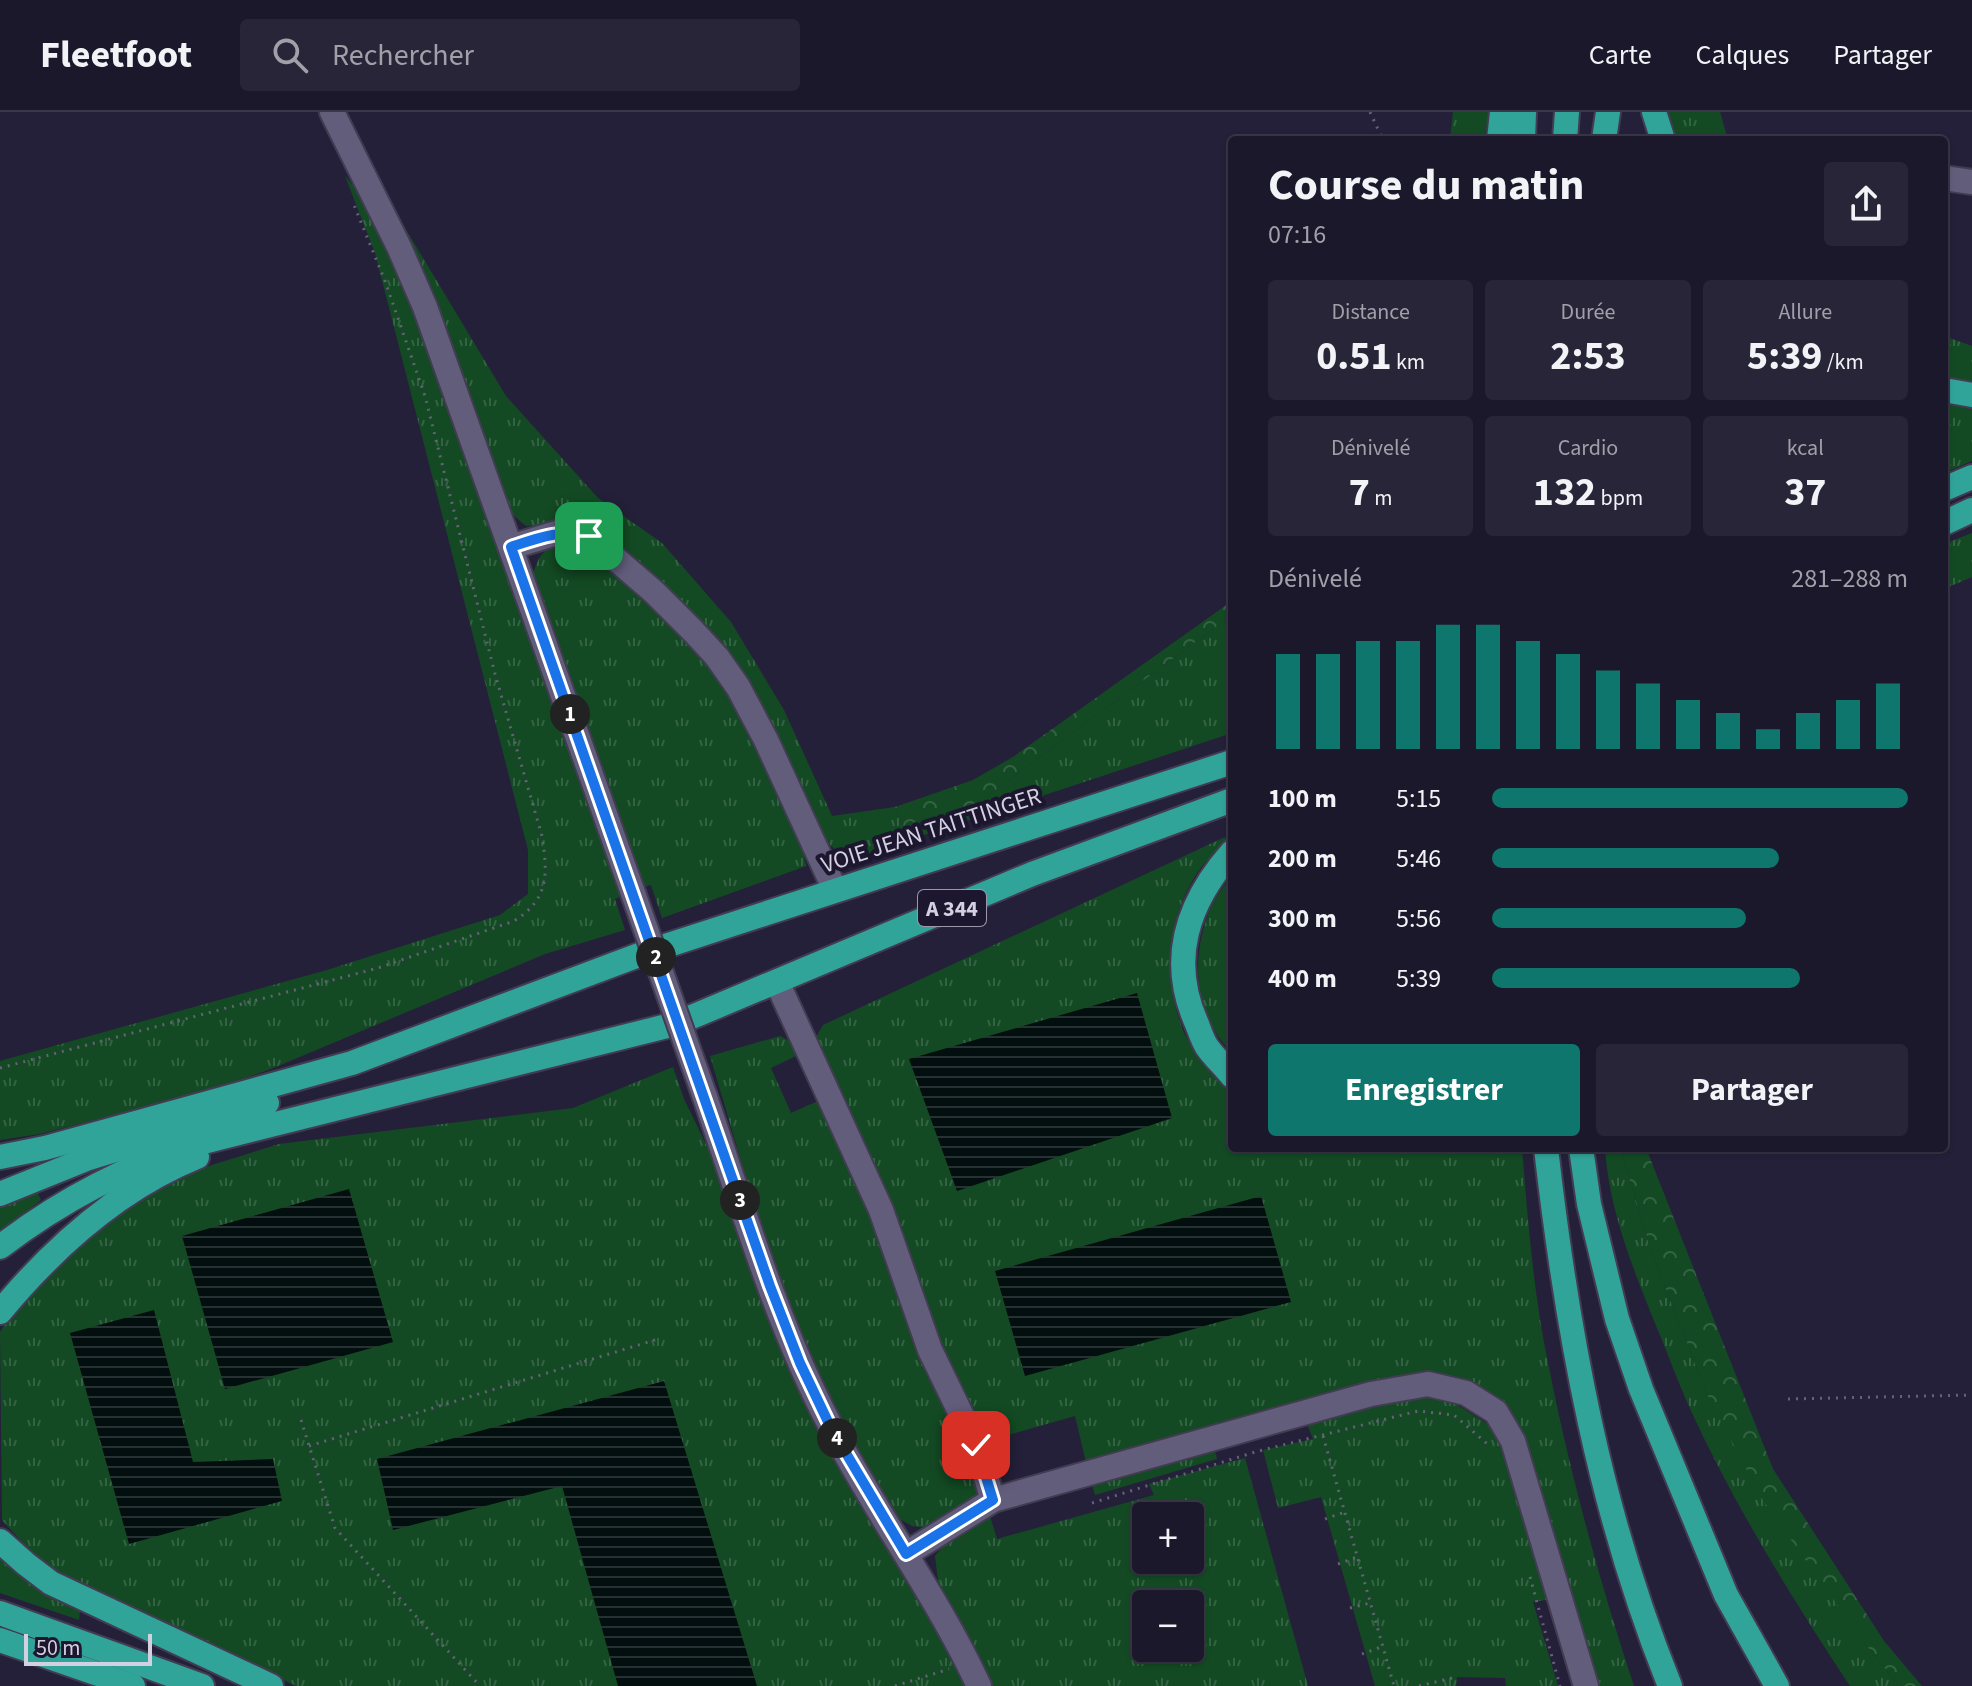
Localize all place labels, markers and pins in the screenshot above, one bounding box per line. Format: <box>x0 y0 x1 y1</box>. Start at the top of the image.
pin <box>555 502 623 570</box>
pin: 1 <box>550 694 590 734</box>
pin: 2 <box>636 937 676 977</box>
pin: 3 <box>720 1180 760 1220</box>
pin <box>942 1411 1010 1479</box>
pin: 4 <box>817 1418 857 1458</box>

